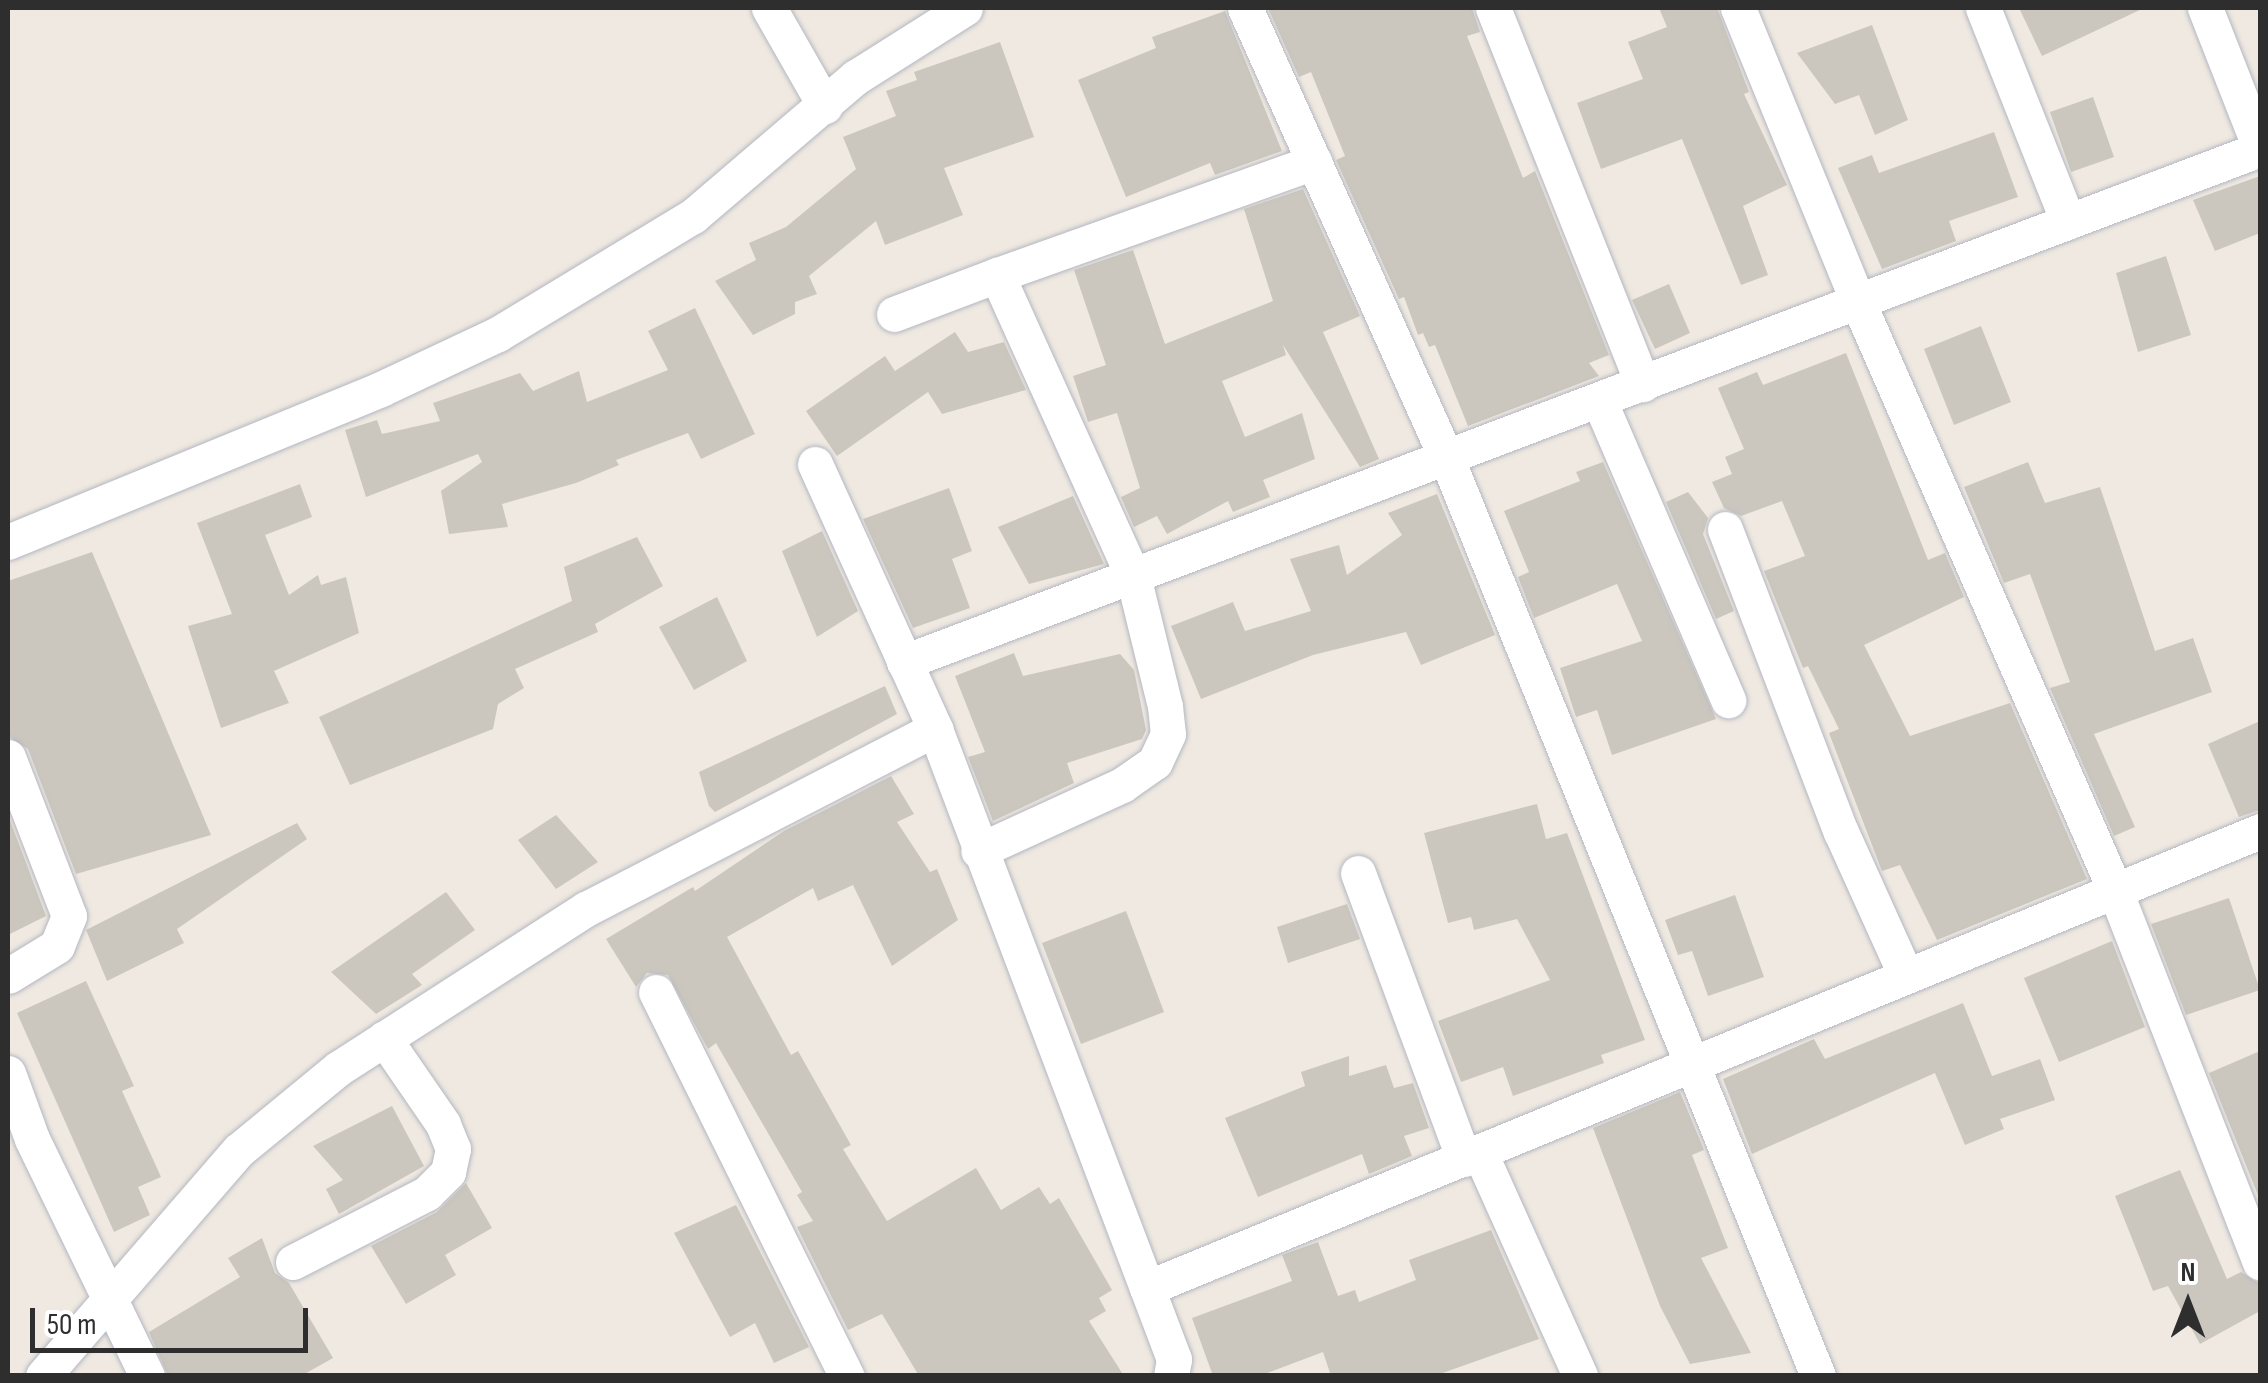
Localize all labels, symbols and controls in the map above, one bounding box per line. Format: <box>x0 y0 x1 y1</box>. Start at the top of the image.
north arrow <box>2138 1253 2238 1353</box>
text: N <box>2181 1256 2195 1289</box>
scale bar <box>35 1288 312 1350</box>
text: 50 m <box>47 1307 96 1343</box>

